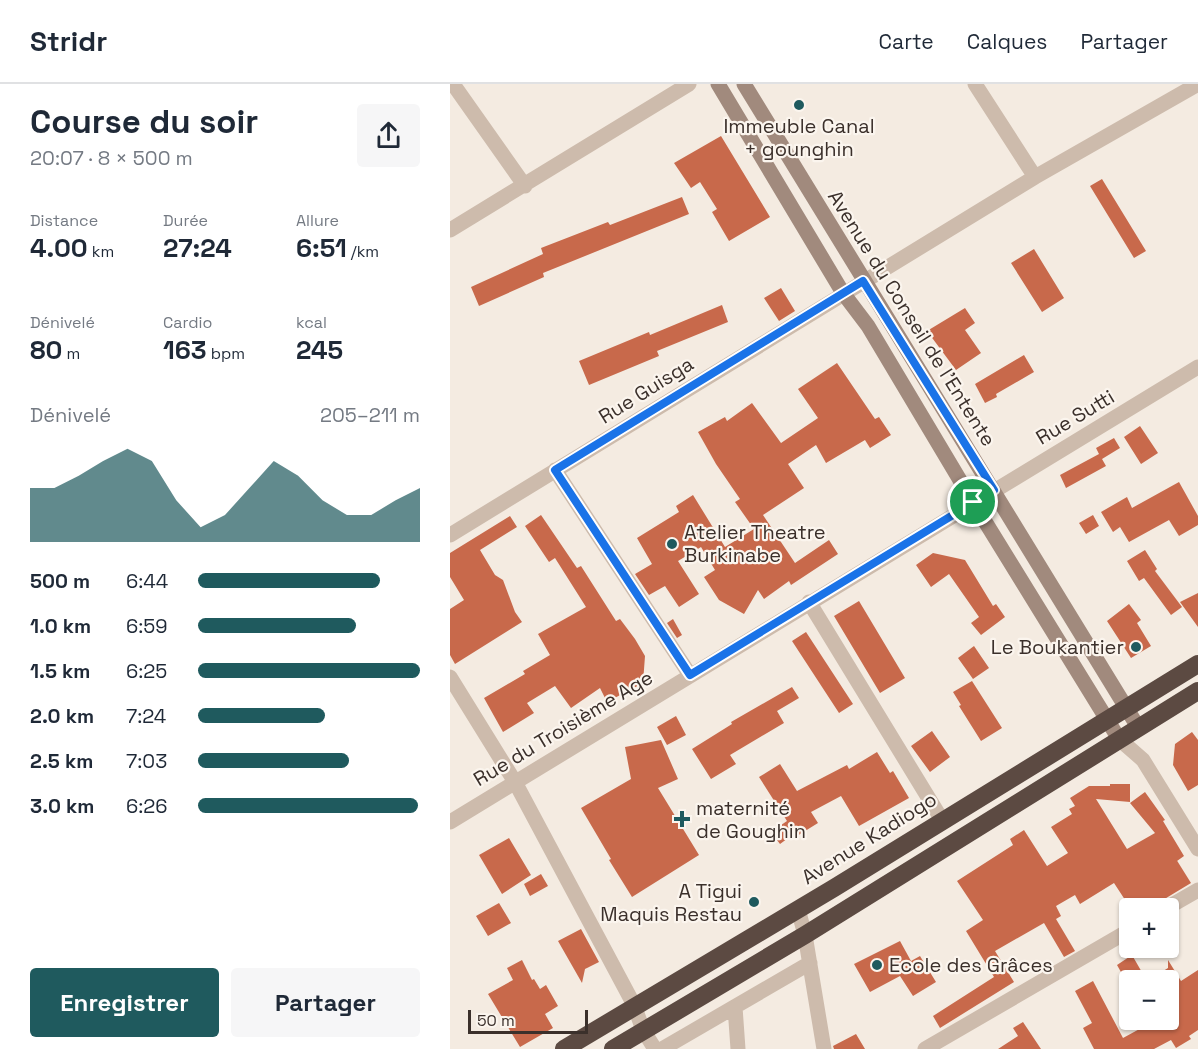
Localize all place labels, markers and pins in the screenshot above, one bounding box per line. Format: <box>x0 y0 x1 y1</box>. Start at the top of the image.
marker: Immeuble Canal + gounghin <box>792 98 806 112</box>
place label: Immeuble Canal + gounghin <box>723 113 875 162</box>
pin <box>947 476 998 527</box>
place label: Atelier Theatre Burkinabe <box>684 519 826 568</box>
marker: Atelier Theatre Burkinabe <box>665 537 679 551</box>
place label: Le Boukantier <box>991 634 1124 660</box>
marker: Le Boukantier <box>1129 640 1143 654</box>
place label: maternité de Goughin <box>696 795 806 844</box>
marker: maternité de Goughin <box>673 810 691 828</box>
place label: A Tigui Maquis Restau <box>600 878 742 927</box>
marker: A Tigui Maquis Restau <box>747 895 761 909</box>
place label: Ecole des Grâces <box>889 952 1053 978</box>
marker: Ecole des Grâces <box>870 958 884 972</box>

